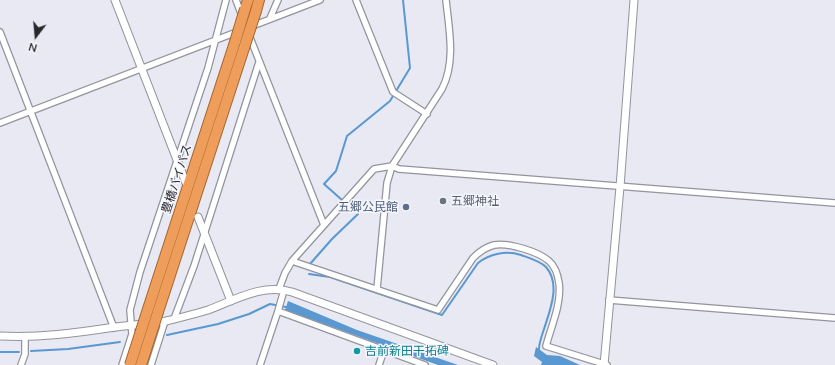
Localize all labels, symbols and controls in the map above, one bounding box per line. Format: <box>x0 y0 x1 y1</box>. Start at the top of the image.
north arrow <box>16 16 56 56</box>
text: N <box>27 40 39 55</box>
street label: 豊橋バイパス <box>159 143 195 215</box>
place label: 五郷神社 <box>451 194 499 208</box>
marker: 五郷神社 <box>438 196 448 206</box>
place label: 五郷公民館 <box>338 200 398 214</box>
marker: 五郷公民館 <box>401 202 411 212</box>
place label: 吉前新田干拓碑 <box>365 344 449 358</box>
marker: 吉前新田干拓碑 <box>352 346 362 356</box>

